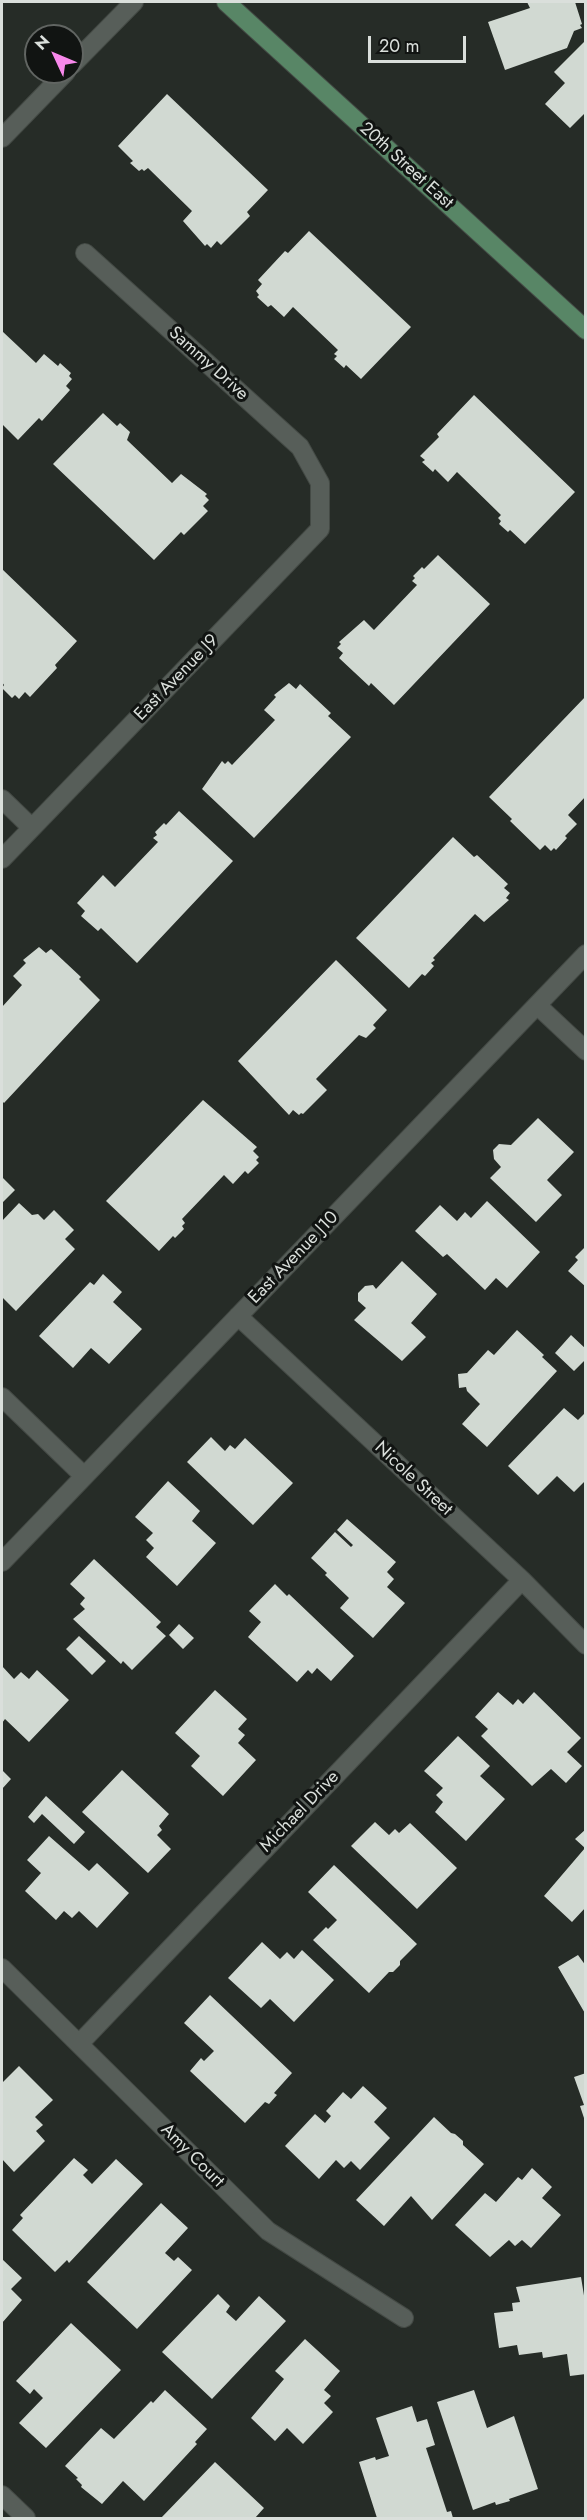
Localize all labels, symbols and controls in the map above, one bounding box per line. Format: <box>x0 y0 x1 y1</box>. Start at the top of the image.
north arrow <box>24 24 84 84</box>
scale bar <box>371 24 468 62</box>
text: N <box>29 30 55 55</box>
text: 20 m <box>379 33 419 59</box>
street label: 20th Street East <box>355 118 457 214</box>
street label: Sammy Drive <box>164 323 252 405</box>
street label: East Avenue J9 <box>130 630 224 726</box>
street label: East Avenue J10 <box>244 1207 344 1309</box>
street label: Nicole Street <box>369 1437 457 1521</box>
street label: Michael Drive <box>256 1767 344 1857</box>
street label: Amy Court <box>156 2120 228 2192</box>

